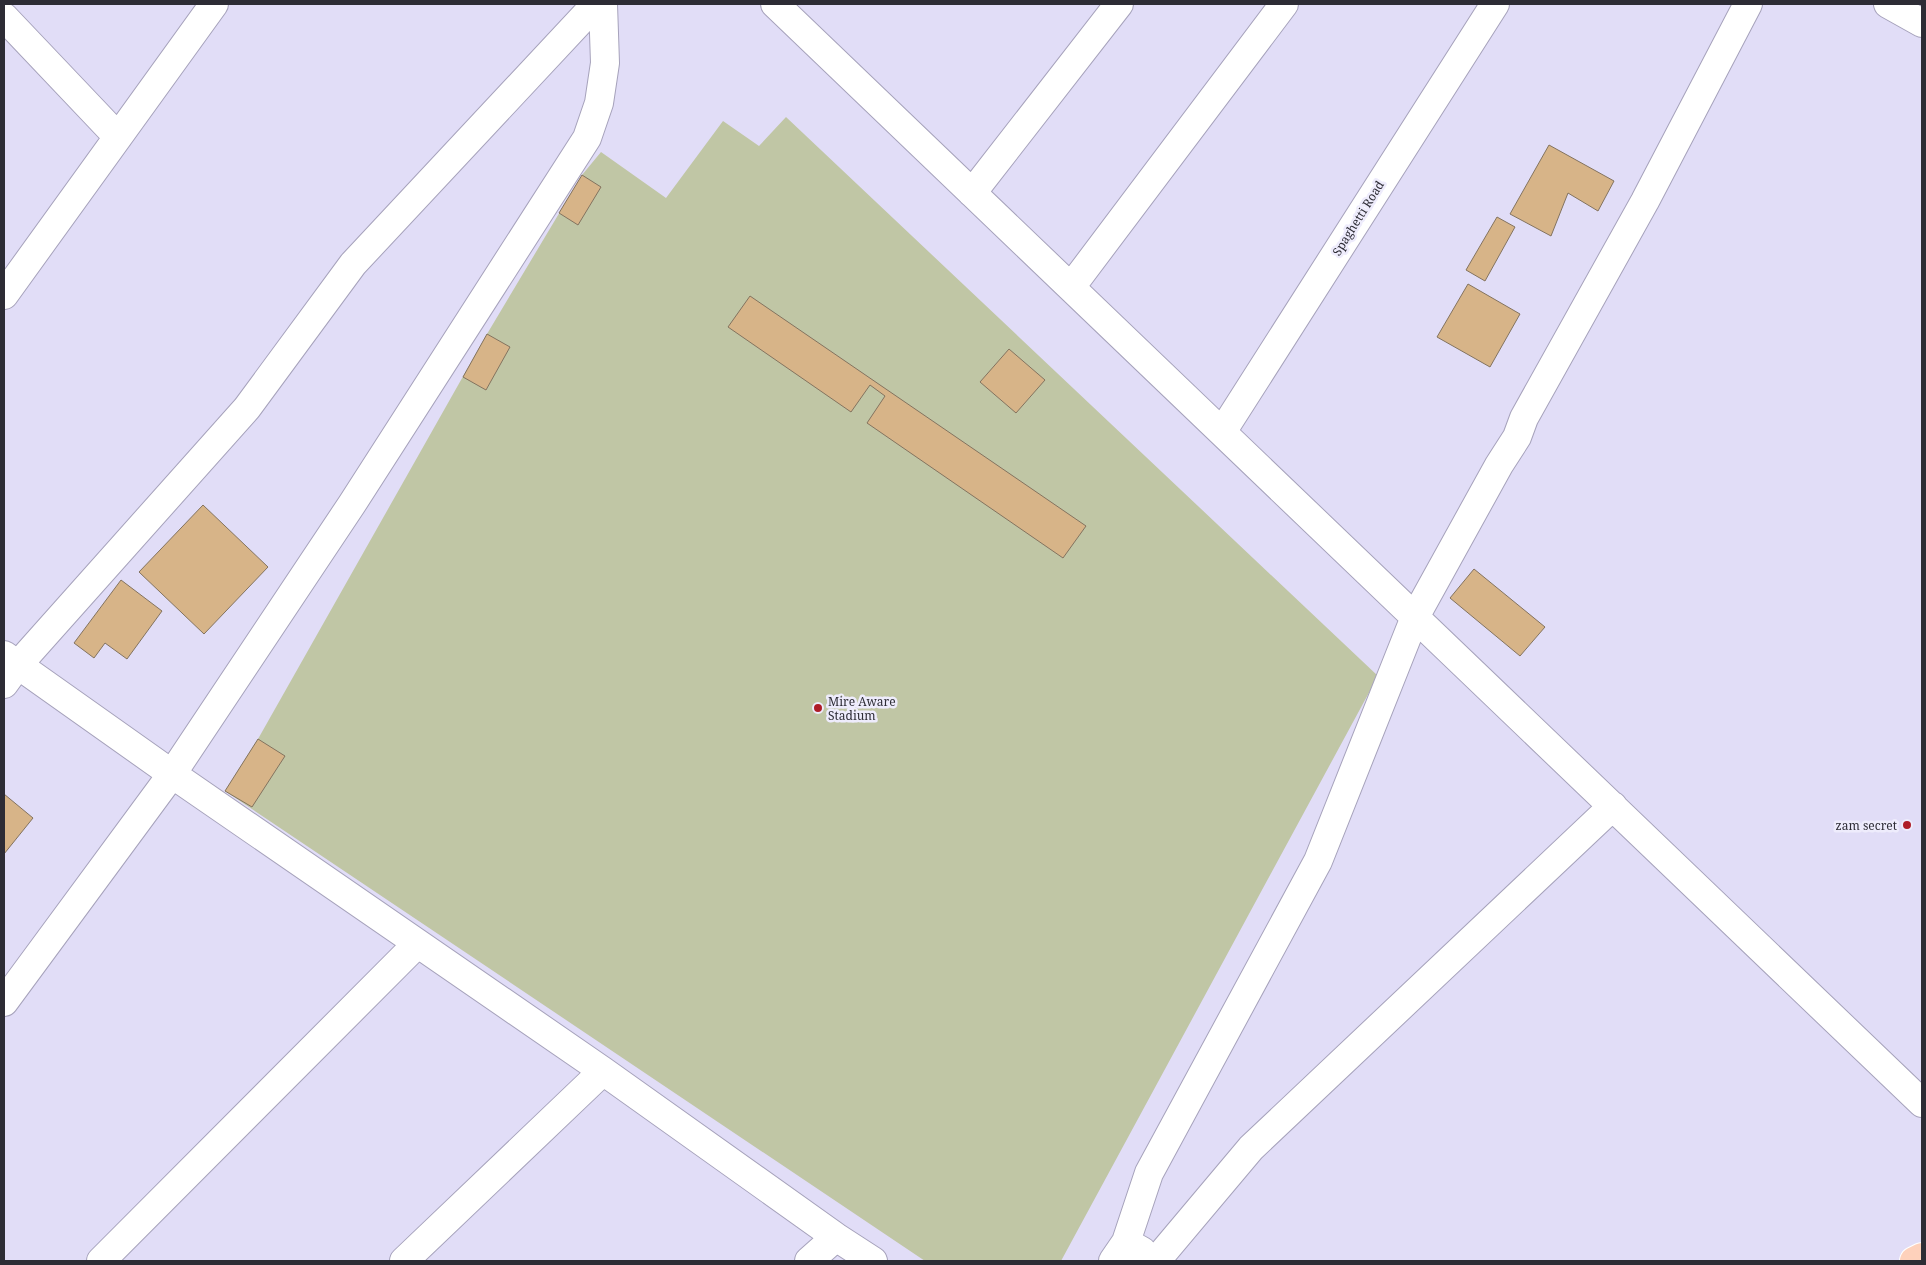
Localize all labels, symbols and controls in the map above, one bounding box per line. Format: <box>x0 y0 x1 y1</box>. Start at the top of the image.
street label: Spaghetti Road <box>1328 177 1388 259</box>
place label: Mire Aware Stadium <box>828 693 896 724</box>
marker: Mire Aware Stadium <box>812 702 824 714</box>
place label: zam secret <box>1836 817 1897 834</box>
marker: zam secret <box>1901 819 1913 831</box>

